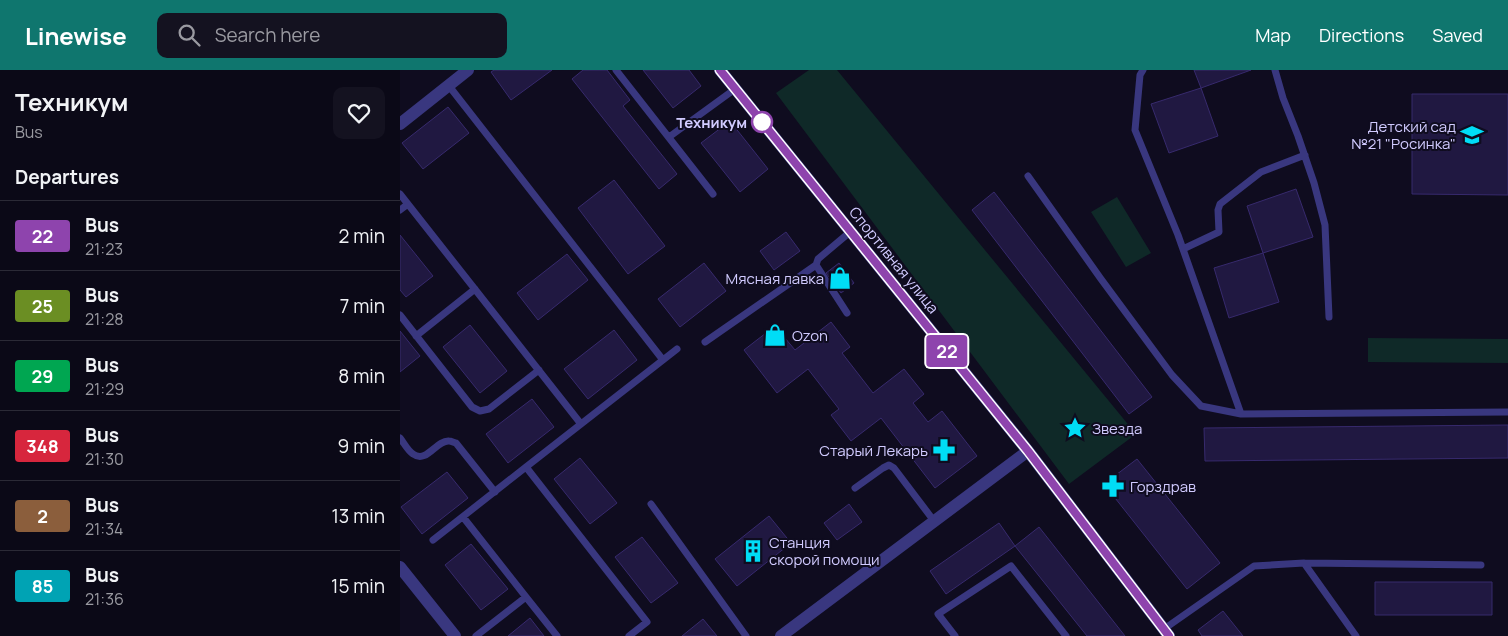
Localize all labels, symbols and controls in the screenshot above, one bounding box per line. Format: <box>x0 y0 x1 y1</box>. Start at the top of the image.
search box <box>157 13 507 58</box>
text: Linewise <box>25 19 127 52</box>
icon: search <box>175 21 203 49</box>
text: Search here <box>215 22 320 48</box>
text: Map <box>1255 23 1291 47</box>
text: Directions <box>1319 23 1404 47</box>
text: Saved <box>1432 23 1483 47</box>
text: Техникум <box>15 85 128 118</box>
button: heart <box>333 87 385 139</box>
marker: Техникум <box>751 111 773 133</box>
place label: Техникум <box>676 112 747 133</box>
place label: Детский сад №21 "Росинка" <box>1351 116 1456 154</box>
text: Bus <box>15 121 43 143</box>
school or university icon: Детский сад №21 "Росинка" <box>1459 122 1485 148</box>
text: Departures <box>15 164 119 190</box>
street label: Спортивная улица <box>844 202 944 318</box>
text: Bus <box>85 212 119 238</box>
text: 2 min <box>339 223 385 249</box>
text: 22 <box>32 224 53 248</box>
text: 21:23 <box>85 238 123 260</box>
shop icon: Мясная лавка <box>827 265 853 291</box>
place label: Мясная лавка <box>726 268 824 289</box>
text: Bus <box>85 282 119 308</box>
text: 7 min <box>340 293 385 319</box>
text: 25 <box>32 294 53 318</box>
text: 21:28 <box>85 308 124 330</box>
shop icon: Ozon <box>762 322 788 348</box>
place label: Ozon <box>792 325 828 346</box>
line badge: 22 <box>924 335 970 367</box>
text: 22 <box>936 339 958 363</box>
text: Bus <box>85 352 119 378</box>
text: 8 min <box>338 363 385 389</box>
text: 29 <box>32 364 53 388</box>
text: 21:29 <box>85 378 124 400</box>
place icon: Звезда <box>1062 415 1088 441</box>
place label: Звезда <box>1092 418 1142 439</box>
text: Bus <box>85 422 119 448</box>
text: 9 min <box>338 433 385 459</box>
text: 348 <box>26 434 59 458</box>
pharmacy icon: Старый Лекарь <box>931 437 957 463</box>
place label: Старый Лекарь <box>819 440 928 461</box>
text: 21:30 <box>85 448 124 470</box>
pharmacy icon: Горздрав <box>1100 473 1126 499</box>
place label: Горздрав <box>1130 476 1196 497</box>
text: Bus <box>85 492 119 518</box>
text: 13 min <box>331 503 385 529</box>
text: 2 <box>37 504 48 528</box>
text: 21:34 <box>85 518 123 540</box>
place label: Станция скорой помощи <box>769 532 879 570</box>
building icon: Станция скорой помощи <box>740 538 766 564</box>
text: Bus <box>85 562 119 588</box>
text: 15 min <box>331 573 385 599</box>
text: 85 <box>32 574 53 598</box>
text: 21:36 <box>85 588 124 610</box>

